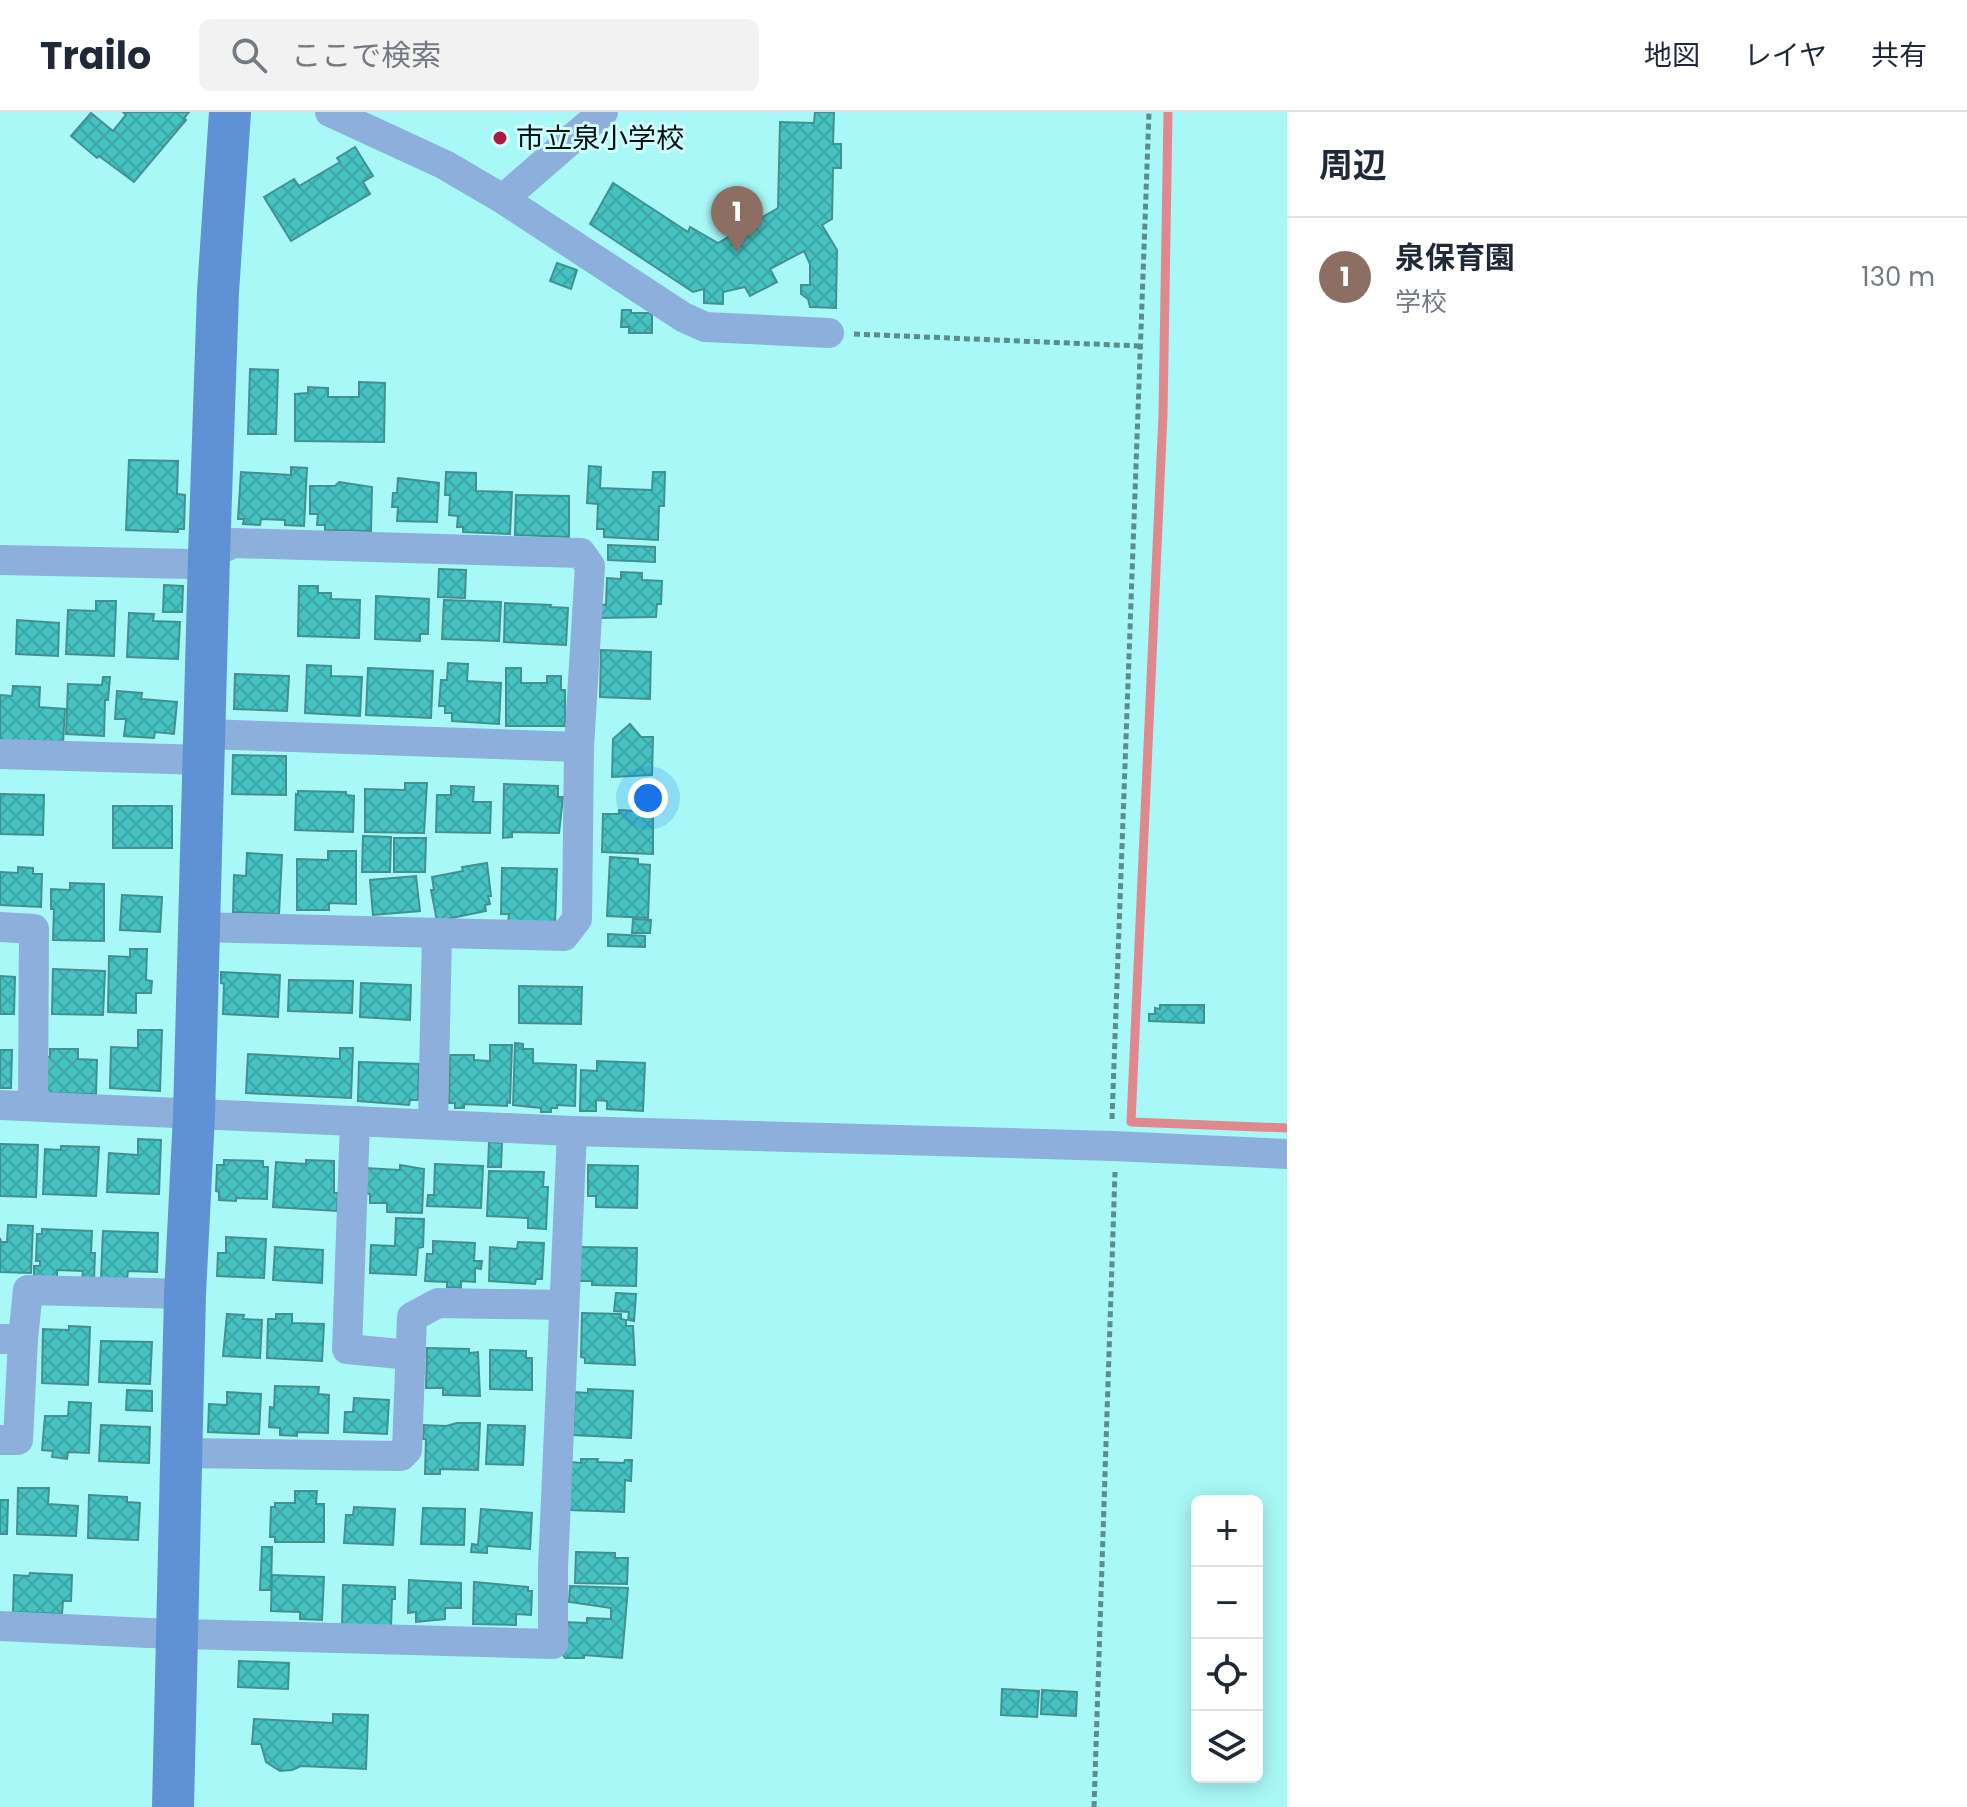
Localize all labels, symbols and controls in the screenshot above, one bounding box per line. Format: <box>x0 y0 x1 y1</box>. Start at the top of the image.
search box <box>199 19 759 91</box>
text: Trailo <box>40 29 151 82</box>
icon: search <box>227 33 271 77</box>
text: ここで検索 <box>291 34 441 77</box>
text: 地図 <box>1644 36 1700 75</box>
text: レイヤ <box>1744 36 1827 75</box>
text: 共有 <box>1871 36 1927 75</box>
place label: 市立泉小学校 <box>516 119 684 158</box>
marker: 市立泉小学校 <box>491 129 509 147</box>
text: 周辺 <box>1319 141 1387 189</box>
pin: 1 <box>711 186 763 252</box>
text: 泉保育園 <box>1395 236 1515 279</box>
text: 1 <box>1340 259 1350 295</box>
text: 130 m <box>1861 259 1935 295</box>
text: 学校 <box>1395 284 1447 320</box>
your location <box>628 778 668 818</box>
map controls <box>1191 1495 1263 1783</box>
button: + <box>1191 1495 1263 1567</box>
button: − <box>1191 1567 1263 1639</box>
button: locate <box>1191 1639 1263 1711</box>
button: layers <box>1191 1711 1263 1783</box>

